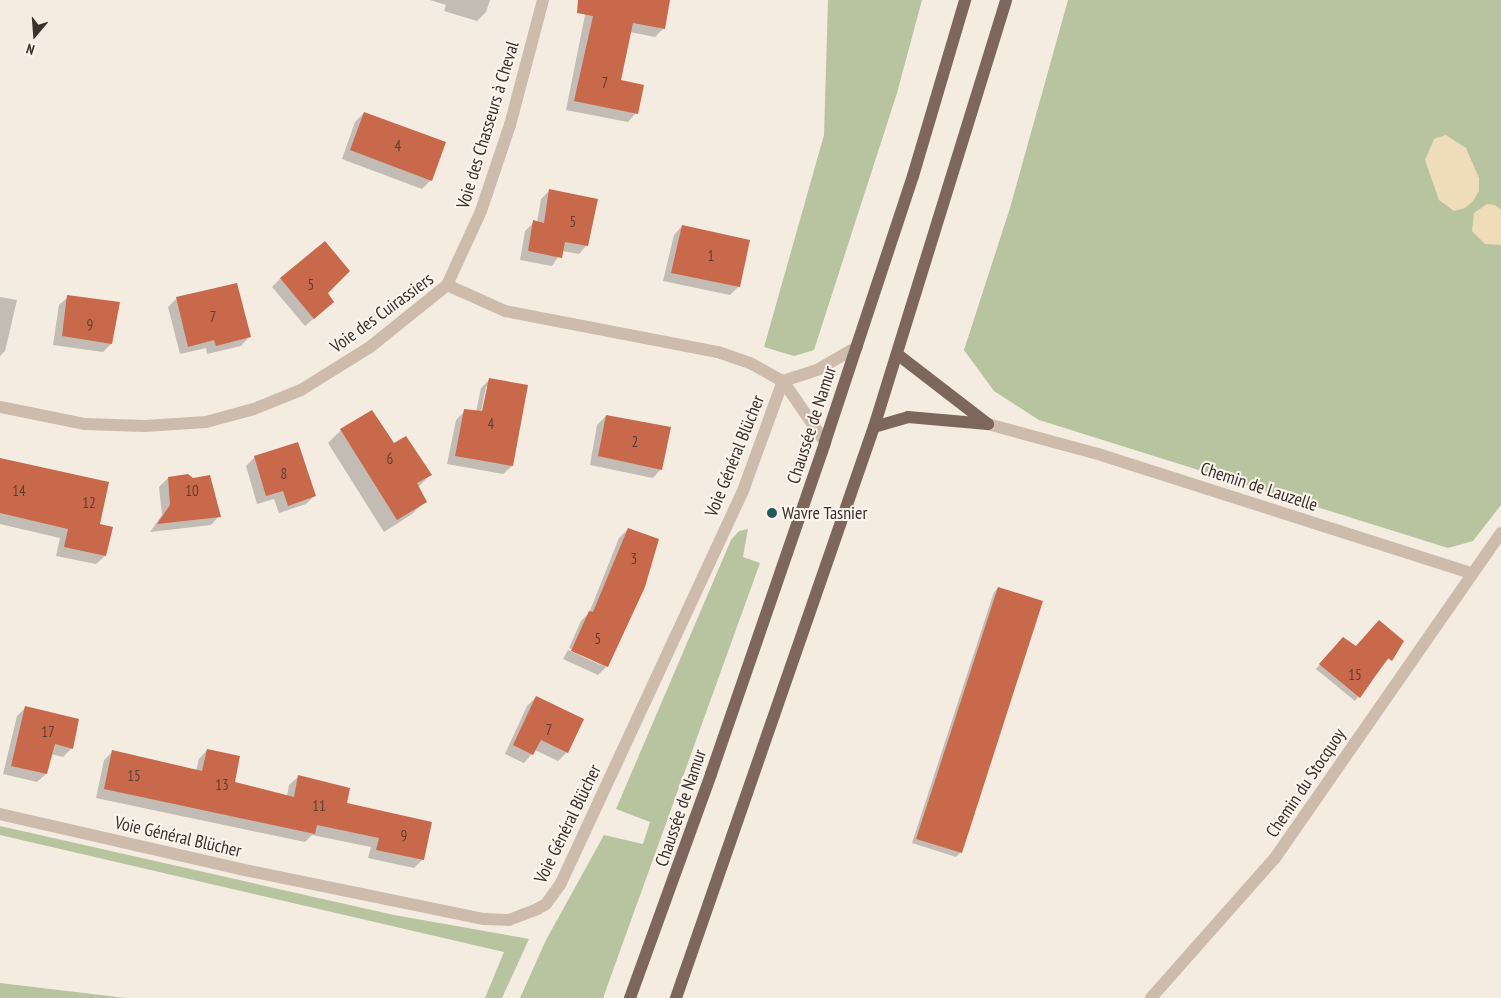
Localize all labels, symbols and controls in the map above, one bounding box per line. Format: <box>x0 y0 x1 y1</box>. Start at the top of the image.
north arrow <box>10 10 60 60</box>
street label: Voie des Chasseurs à Cheval <box>452 39 524 211</box>
text: N <box>24 40 37 59</box>
house number: 7 <box>602 74 608 92</box>
house number: 4 <box>395 137 401 155</box>
house number: 5 <box>570 213 576 231</box>
house number: 1 <box>708 247 714 265</box>
street label: Voie des Cuirassiers <box>326 268 438 358</box>
house number: 5 <box>308 276 314 294</box>
house number: 7 <box>210 308 216 326</box>
house number: 9 <box>87 316 93 334</box>
street label: Chaussée de Namur <box>783 364 841 486</box>
street label: Voie Général Blücher <box>701 392 769 520</box>
house number: 4 <box>488 415 494 433</box>
house number: 2 <box>632 433 638 451</box>
house number: 6 <box>387 450 393 468</box>
street label: Chemin de Lauzelle <box>1198 458 1320 516</box>
house number: 8 <box>281 465 287 483</box>
house number: 14 <box>12 482 26 500</box>
house number: 10 <box>185 482 199 500</box>
house number: 12 <box>82 494 96 512</box>
place label: Wavre Tasnier <box>782 502 868 524</box>
marker: Wavre Tasnier <box>766 507 778 519</box>
house number: 3 <box>631 550 637 568</box>
house number: 5 <box>595 630 601 648</box>
house number: 15 <box>1348 666 1362 684</box>
house number: 7 <box>546 721 552 739</box>
house number: 17 <box>41 723 55 741</box>
street label: Chemin du Stocquoy <box>1262 724 1350 842</box>
street label: Chaussée de Namur <box>651 747 711 869</box>
street label: Voie Général Blücher <box>530 761 606 887</box>
house number: 15 <box>127 767 141 785</box>
house number: 13 <box>215 776 229 794</box>
house number: 11 <box>312 797 326 815</box>
street label: Voie Général Blücher <box>113 812 243 862</box>
house number: 9 <box>401 827 407 845</box>

